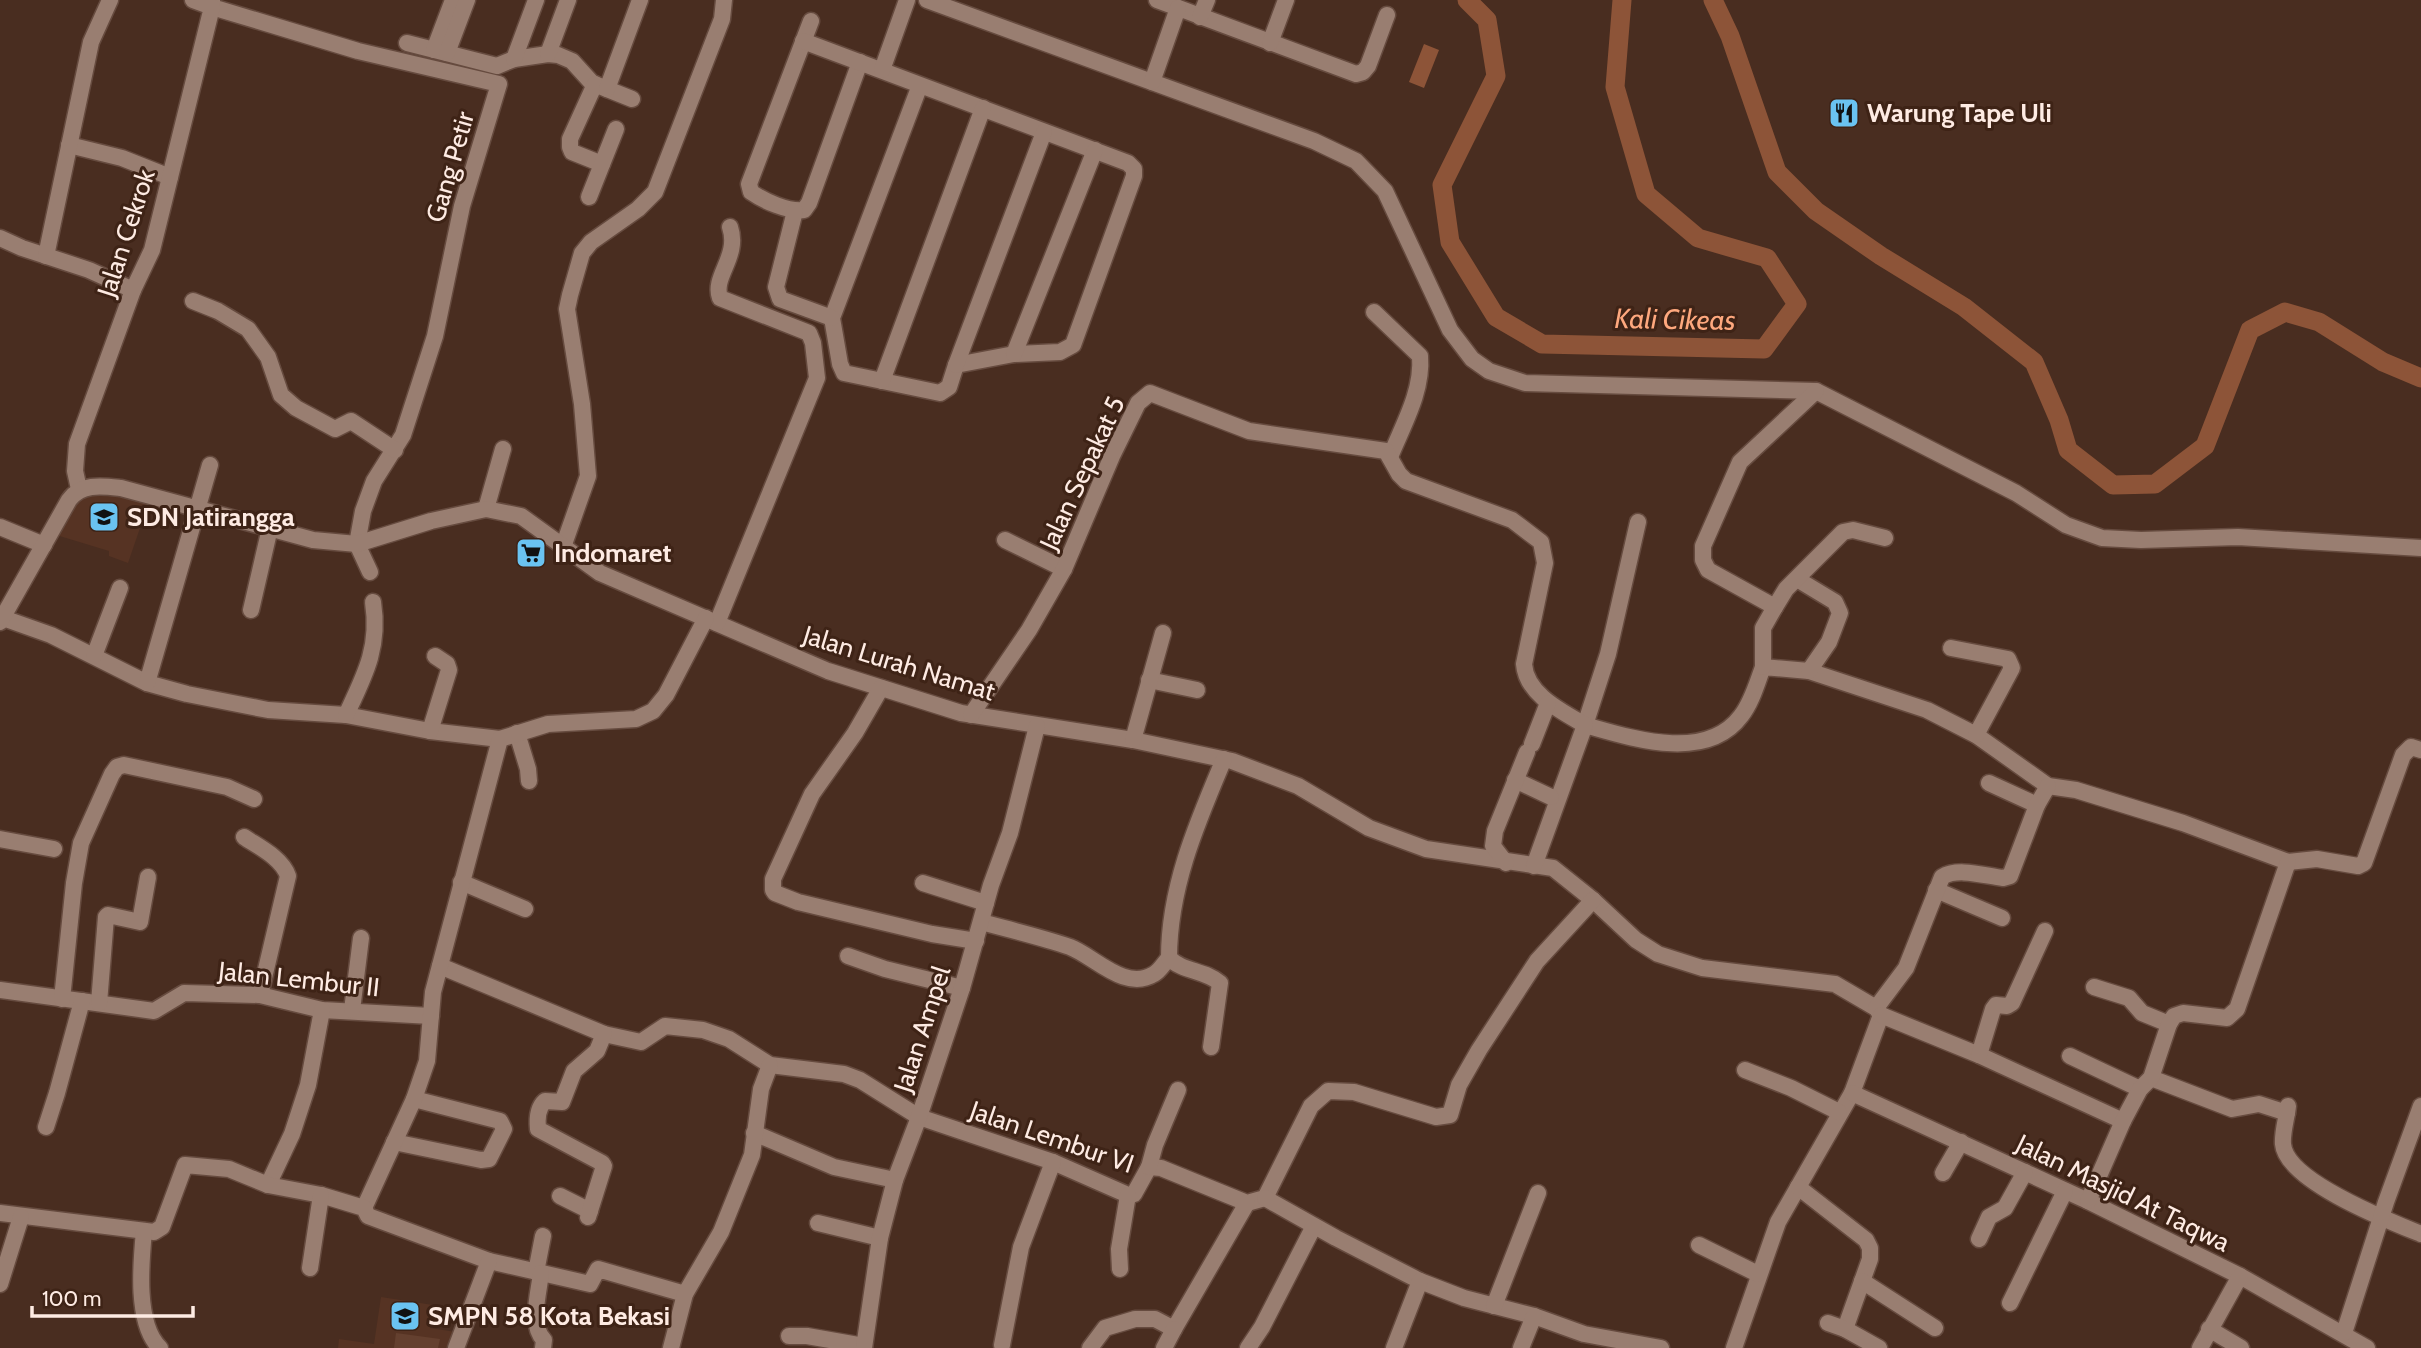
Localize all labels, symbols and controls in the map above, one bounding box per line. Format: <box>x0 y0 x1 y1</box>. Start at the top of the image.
restaurant icon: Warung Tape Uli <box>1827 96 1861 130</box>
place label: Warung Tape Uli <box>1867 97 2052 129</box>
street label: Gang Petir <box>419 107 481 226</box>
street label: Jalan Cekrok <box>90 165 162 302</box>
water label: Kali Cikeas <box>1614 301 1736 337</box>
street label: Jalan Sepakat 5 <box>1032 391 1132 556</box>
school or university icon: SDN Jatirangga <box>87 500 121 534</box>
place label: SDN Jatirangga <box>127 501 295 533</box>
supermarket icon: Indomaret <box>514 536 548 570</box>
place label: Indomaret <box>554 537 671 569</box>
street label: Jalan Lurah Namat <box>798 618 999 707</box>
street label: Jalan Lembur II <box>216 955 381 1003</box>
street label: Jalan Ampel <box>886 962 957 1097</box>
street label: Jalan Lembur VI <box>965 1094 1138 1180</box>
street label: Jalan Masjid At Taqwa <box>2010 1127 2236 1259</box>
scale bar <box>32 1274 192 1318</box>
text: 100 m <box>42 1286 101 1311</box>
school or university icon: SMPN 58 Kota Bekasi <box>388 1299 422 1333</box>
place label: SMPN 58 Kota Bekasi <box>428 1300 670 1332</box>

